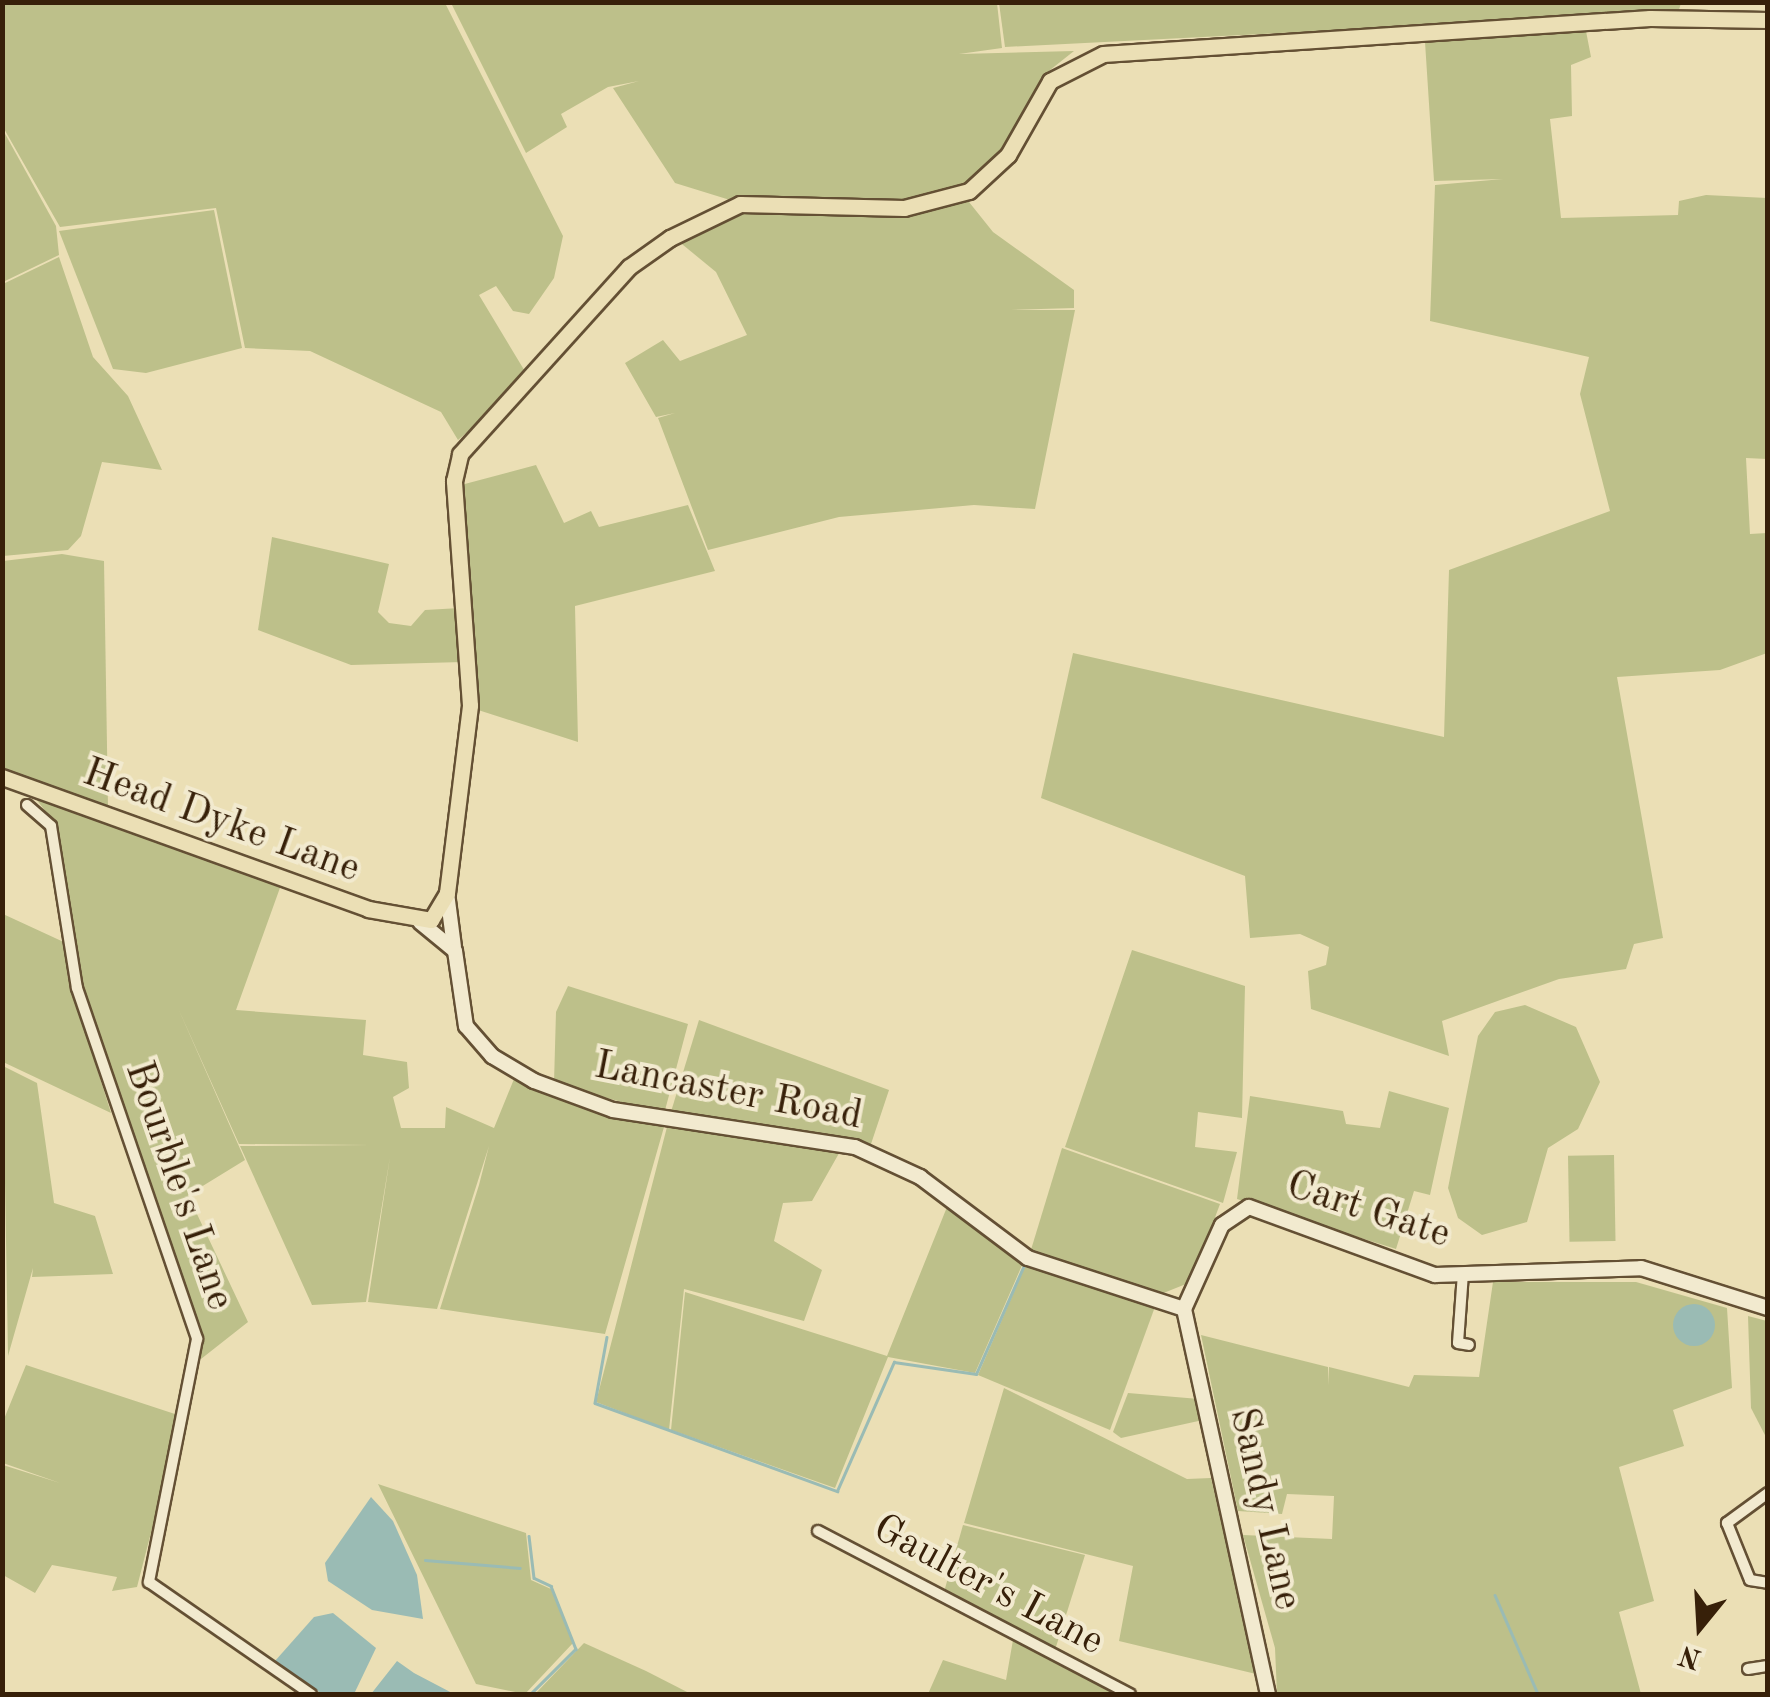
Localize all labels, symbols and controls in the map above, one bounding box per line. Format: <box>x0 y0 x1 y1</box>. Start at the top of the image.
street label: Head Dyke Lane <box>76 750 366 894</box>
street label: Lancaster Road <box>590 1043 866 1141</box>
street label: Bourble's Lane <box>113 1055 243 1317</box>
street label: Cart Gate <box>1280 1162 1456 1260</box>
street label: Sandy Lane <box>1217 1403 1311 1615</box>
street label: Gaulter's Lane <box>864 1505 1112 1667</box>
north arrow <box>1650 1577 1750 1677</box>
text: N <box>1676 1639 1705 1672</box>

